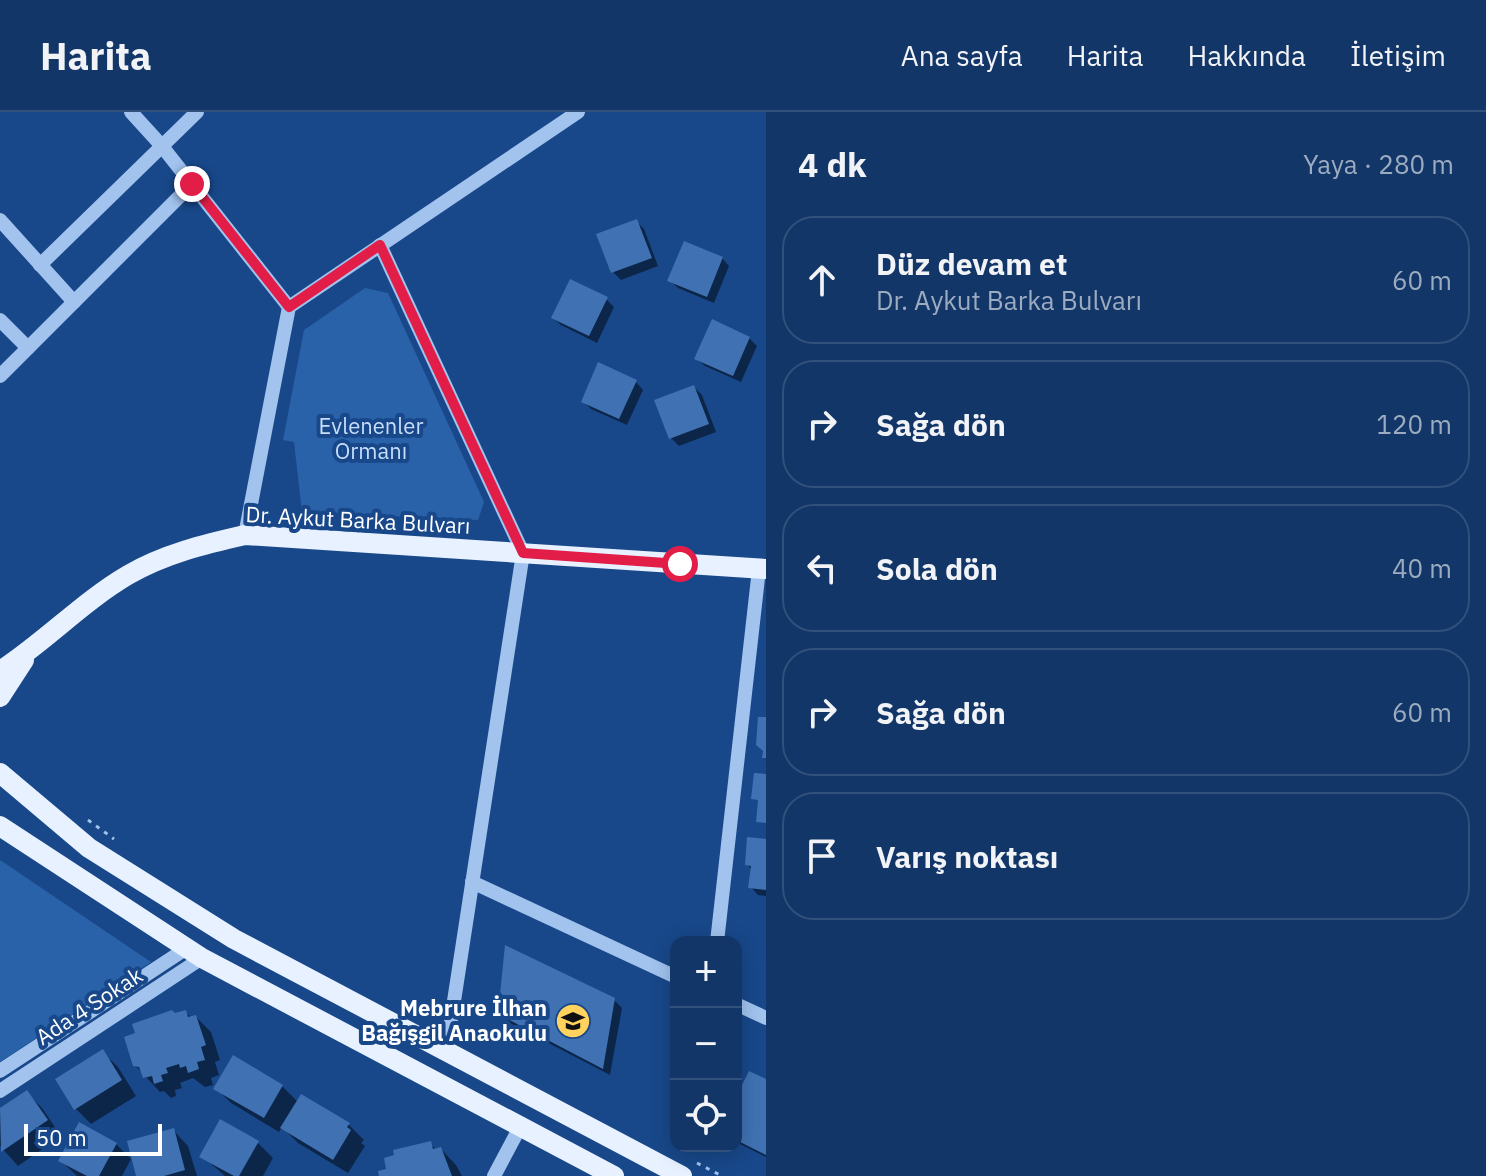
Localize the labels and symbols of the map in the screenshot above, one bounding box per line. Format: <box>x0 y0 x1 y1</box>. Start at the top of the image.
route end <box>174 166 210 202</box>
park label: Evlenenler Ormanı <box>319 411 423 465</box>
street label: Dr. Aykut Barka Bulvarı <box>245 499 471 540</box>
route start <box>662 546 698 582</box>
street label: Ada 4 Sokak <box>30 960 148 1051</box>
place label: Mebrure İlhan Bağışgil Anaokulu <box>361 993 547 1047</box>
school or university icon: Mebrure İlhan Bağışgil Anaokulu <box>554 1002 592 1040</box>
scale bar <box>24 1120 162 1156</box>

